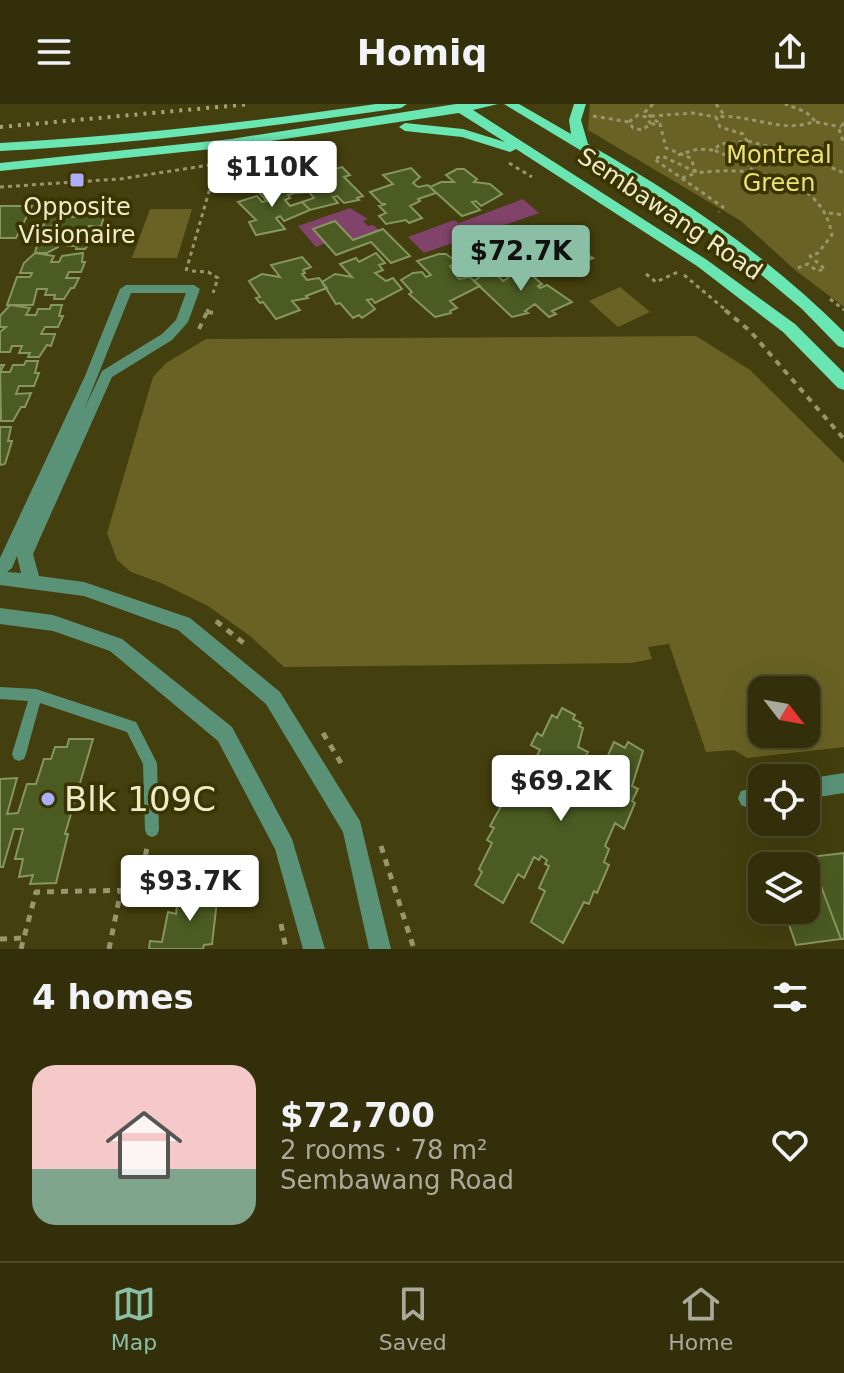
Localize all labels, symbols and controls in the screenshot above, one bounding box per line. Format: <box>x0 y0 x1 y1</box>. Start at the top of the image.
icon: menu <box>32 30 76 74</box>
icon: share <box>768 30 812 74</box>
text: Homiq <box>357 32 487 73</box>
pin: $110K <box>216 141 328 209</box>
park label: Montreal Green <box>726 141 832 197</box>
street label: Sembawang Road <box>573 142 767 286</box>
text: $110K <box>226 152 318 182</box>
marker: Opposite Visionaire <box>68 171 86 189</box>
place label: Opposite Visionaire <box>18 193 136 249</box>
pin: $72.7K <box>456 225 586 293</box>
text: $72.7K <box>470 236 572 266</box>
north arrow <box>748 676 820 748</box>
map controls <box>748 676 820 924</box>
pin: $69.2K <box>496 755 626 823</box>
button: locate <box>748 764 820 836</box>
text: $69.2K <box>510 766 612 796</box>
place label: Blk 109C <box>64 779 216 819</box>
marker: Blk 109C <box>39 790 57 808</box>
button: layers <box>748 852 820 924</box>
pin: $93.7K <box>125 855 255 923</box>
text: $93.7K <box>139 866 241 896</box>
icon: filters <box>768 975 812 1019</box>
text: 4 homes <box>32 977 194 1017</box>
text: $72,700 <box>280 1095 435 1135</box>
icon: home <box>96 1097 192 1193</box>
icon: heart <box>768 1123 812 1167</box>
text: 2 rooms · 78 m² <box>280 1135 488 1165</box>
text: Sembawang Road <box>280 1165 514 1195</box>
tab: Map <box>111 1282 157 1355</box>
tab: Saved <box>379 1282 447 1355</box>
tab: Home <box>668 1282 733 1355</box>

